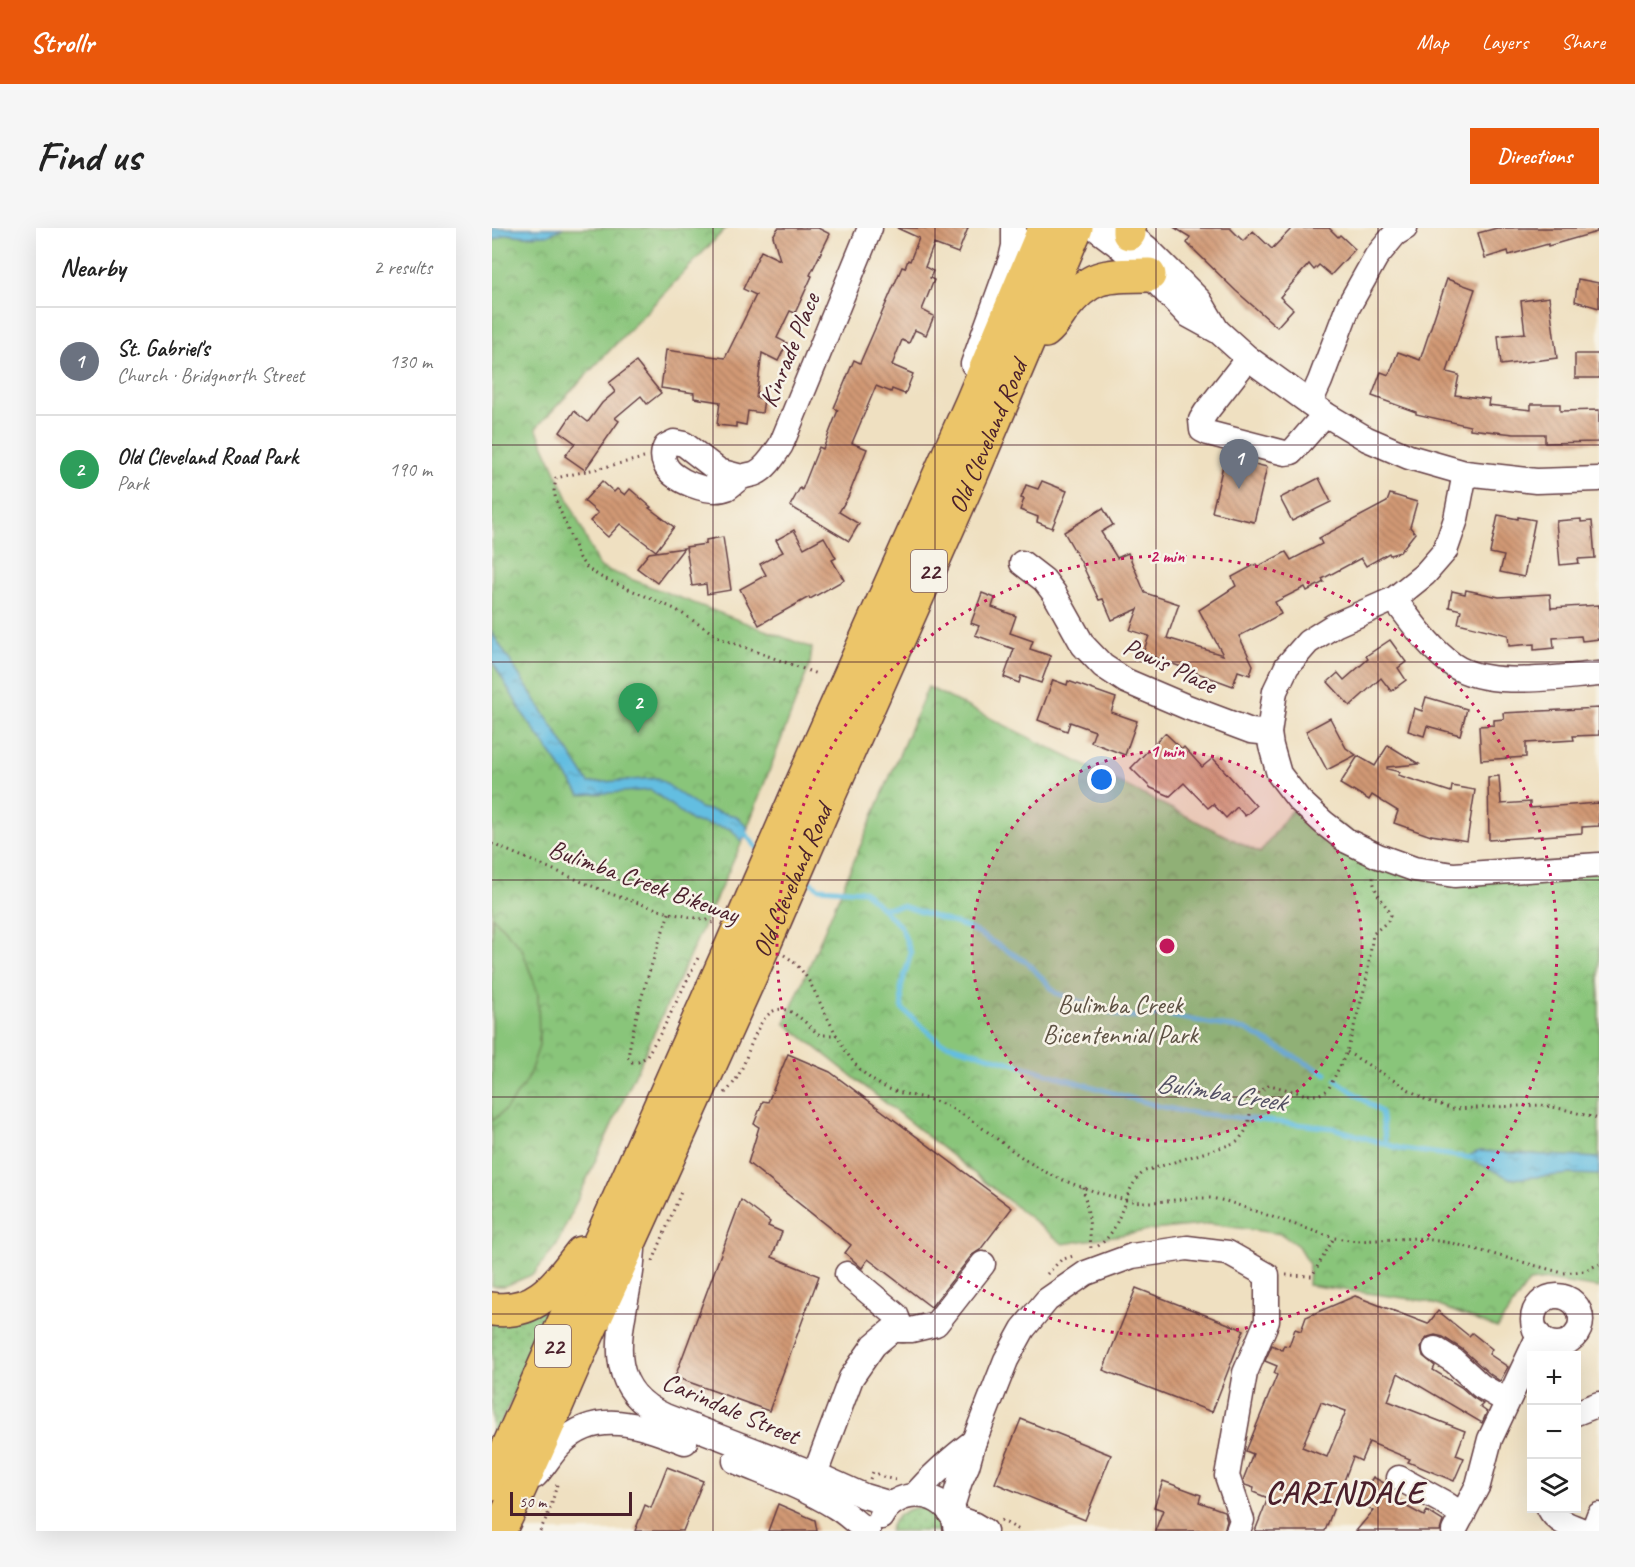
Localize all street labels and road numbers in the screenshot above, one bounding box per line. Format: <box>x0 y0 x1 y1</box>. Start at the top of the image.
street label: Kinrade Place <box>752 287 828 412</box>
street label: Old Cleveland Road <box>940 352 1037 518</box>
road number: 22 <box>911 550 947 592</box>
street label: Powis Place <box>1118 630 1224 702</box>
street label: Old Cleveland Road <box>745 796 842 962</box>
street label: Bulimba Creek Bikeway <box>544 832 745 932</box>
road number: 22 <box>535 1325 571 1367</box>
street label: Carindale Street <box>657 1365 806 1453</box>

